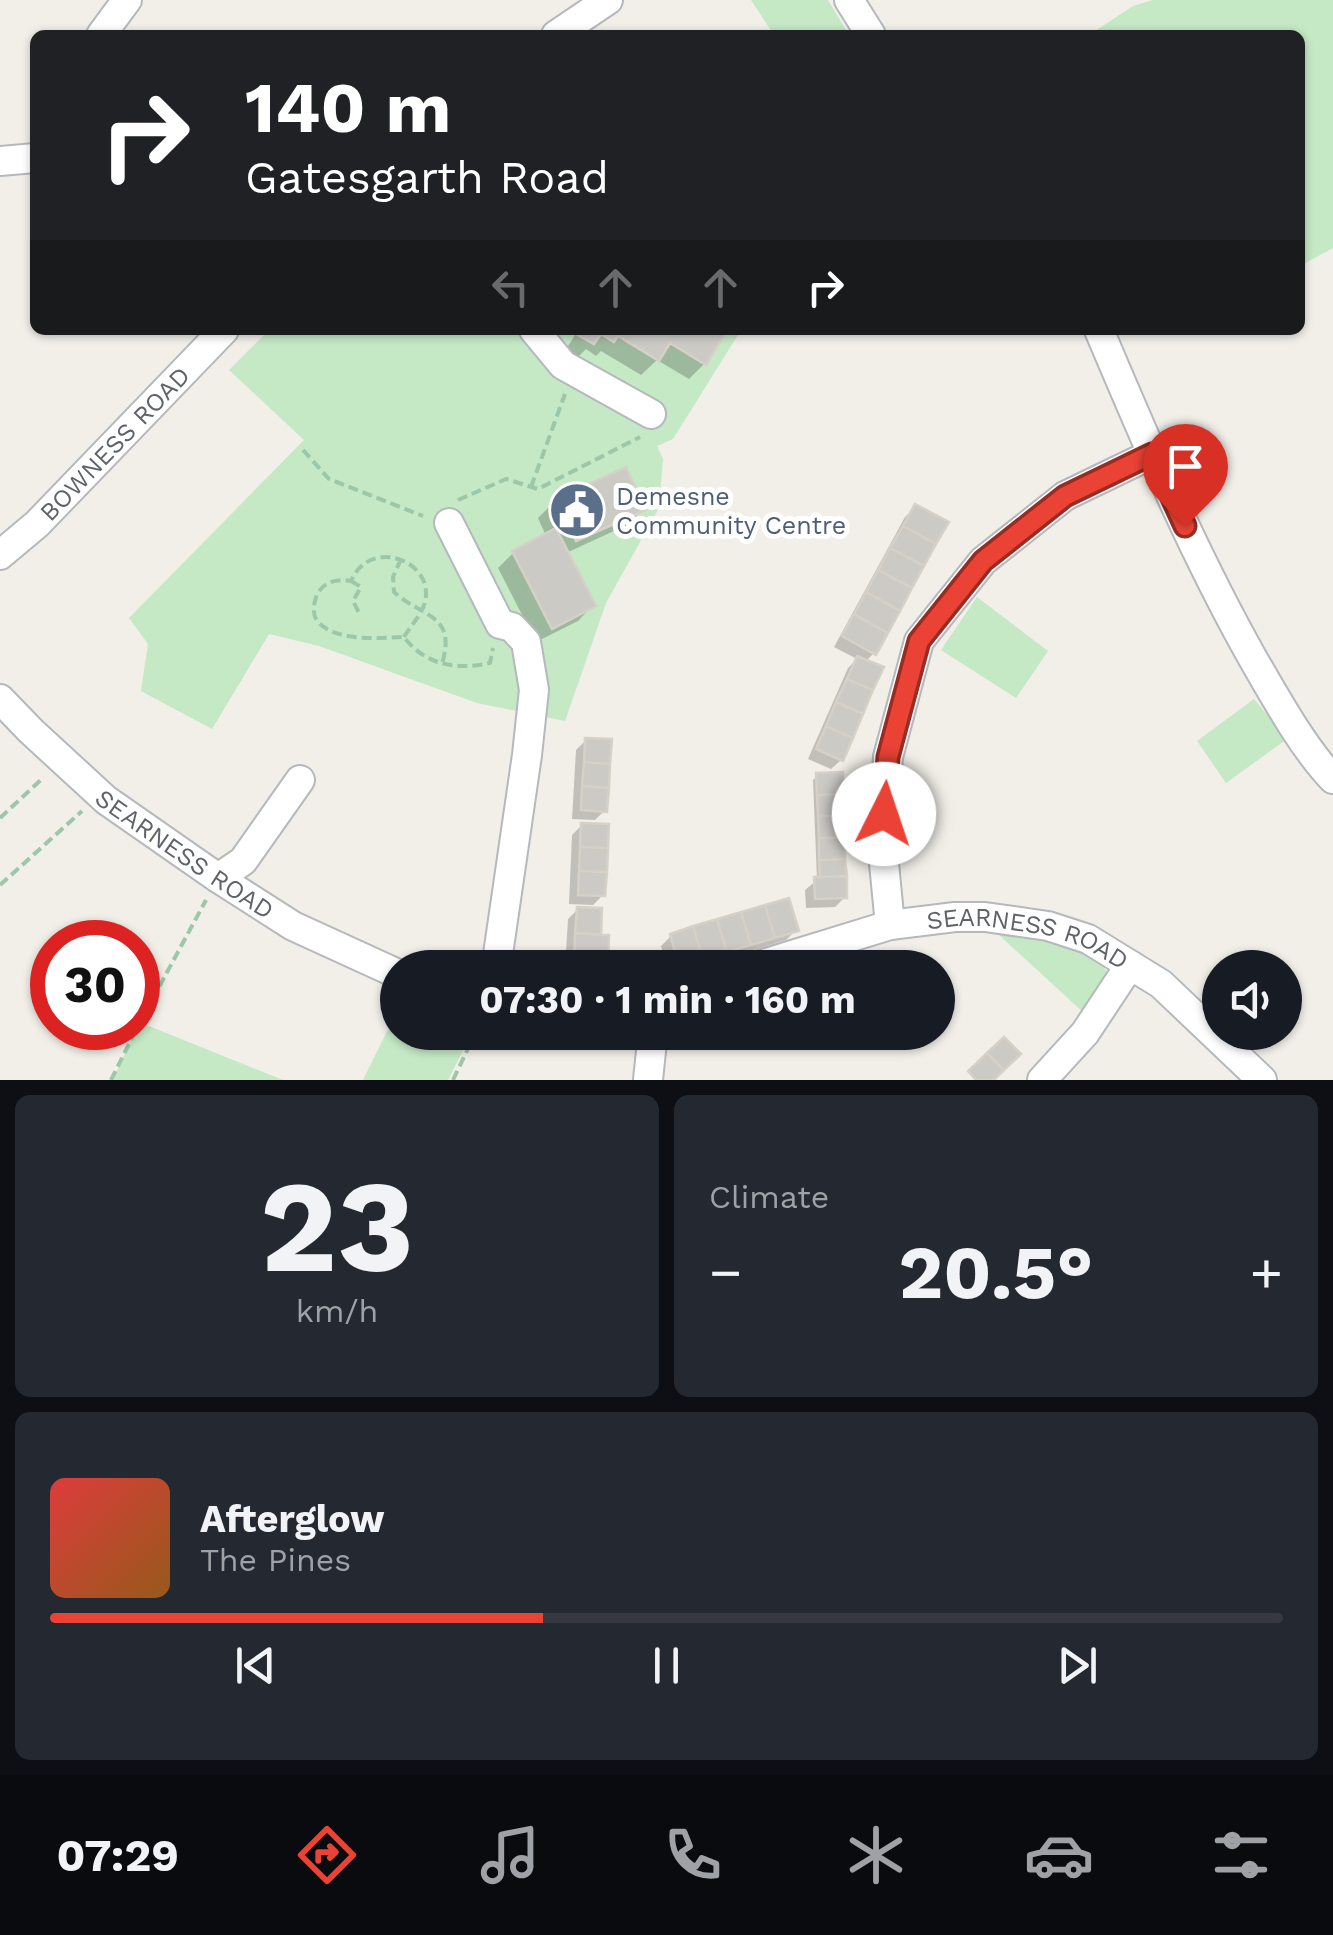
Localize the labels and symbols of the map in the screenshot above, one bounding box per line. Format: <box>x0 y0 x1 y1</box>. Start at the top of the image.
street label: BOWNESS ROAD <box>34 360 195 527</box>
pin <box>1143 424 1228 527</box>
public building icon: Demesne Community Centre <box>547 480 607 540</box>
place label: Demesne Community Centre <box>616 482 846 540</box>
position arrow <box>832 762 936 866</box>
street label: SEARNESS ROAD <box>89 783 279 925</box>
street label: SEARNESS ROAD <box>925 902 1134 975</box>
speed limit sign: 30 <box>30 920 160 1050</box>

